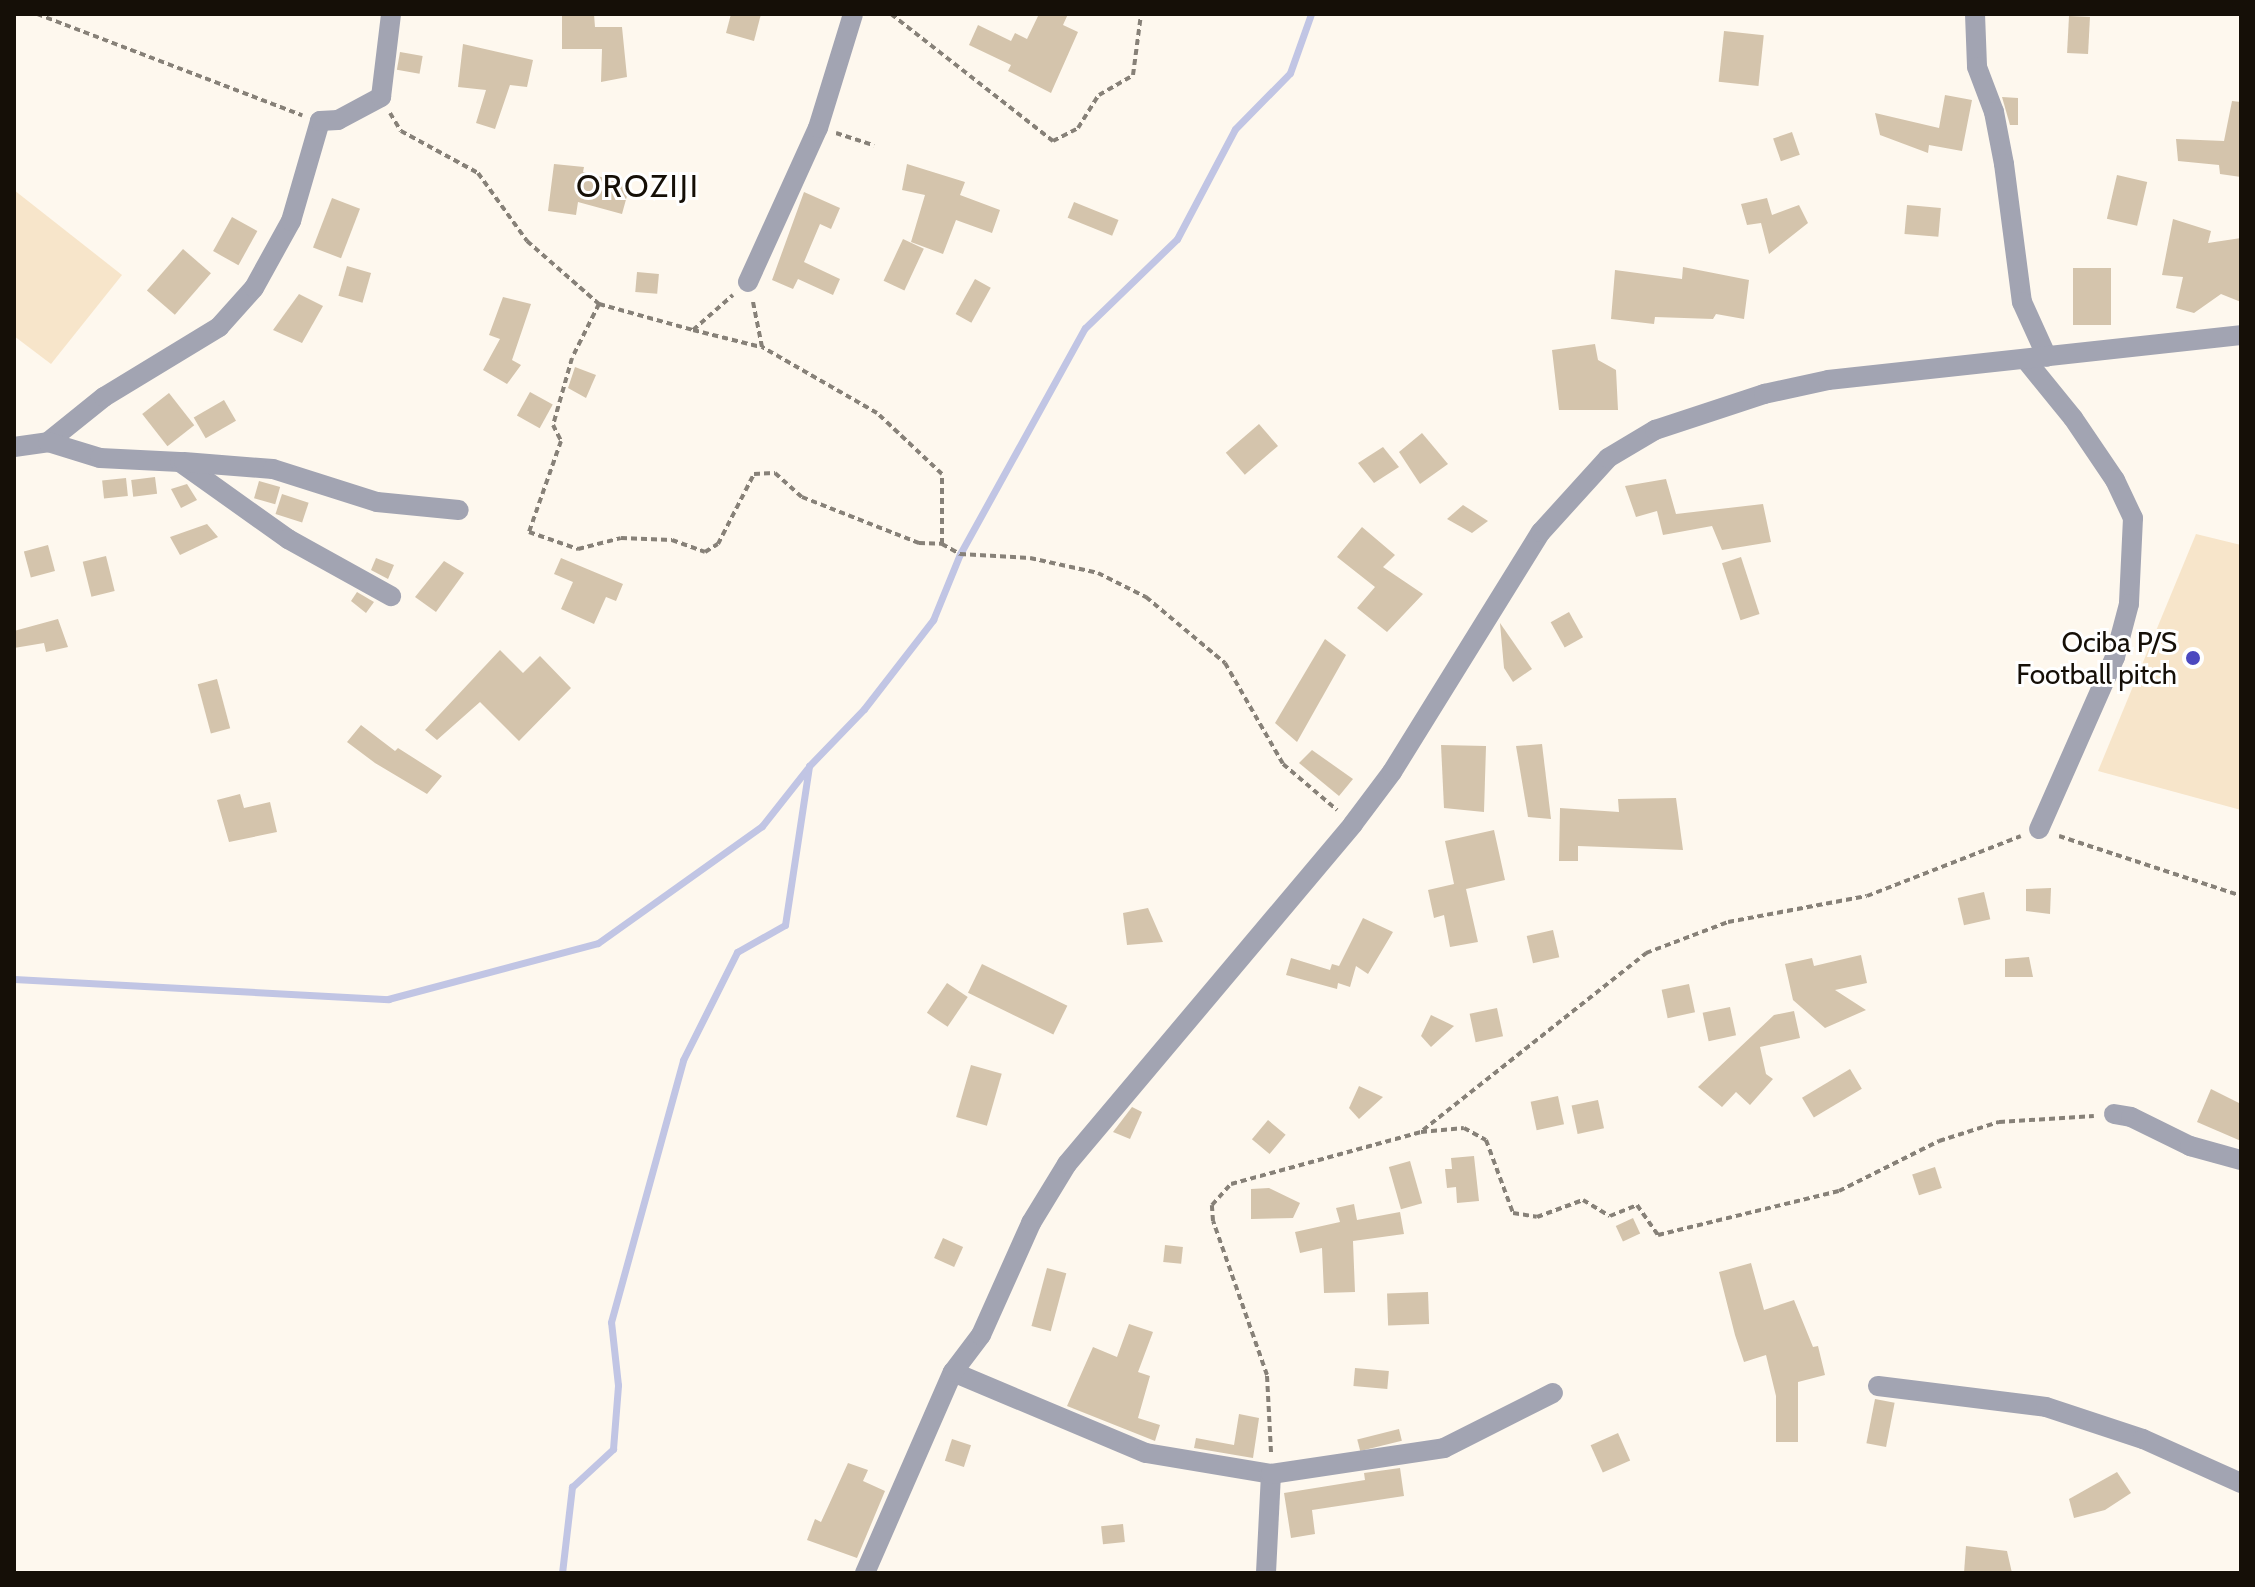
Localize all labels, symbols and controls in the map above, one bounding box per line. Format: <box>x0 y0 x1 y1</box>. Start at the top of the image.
district label: OROZIJI <box>576 167 700 205</box>
place label: Ociba P/S Football pitch <box>2016 625 2177 691</box>
marker: Ociba P/S Football pitch <box>2184 649 2202 667</box>

